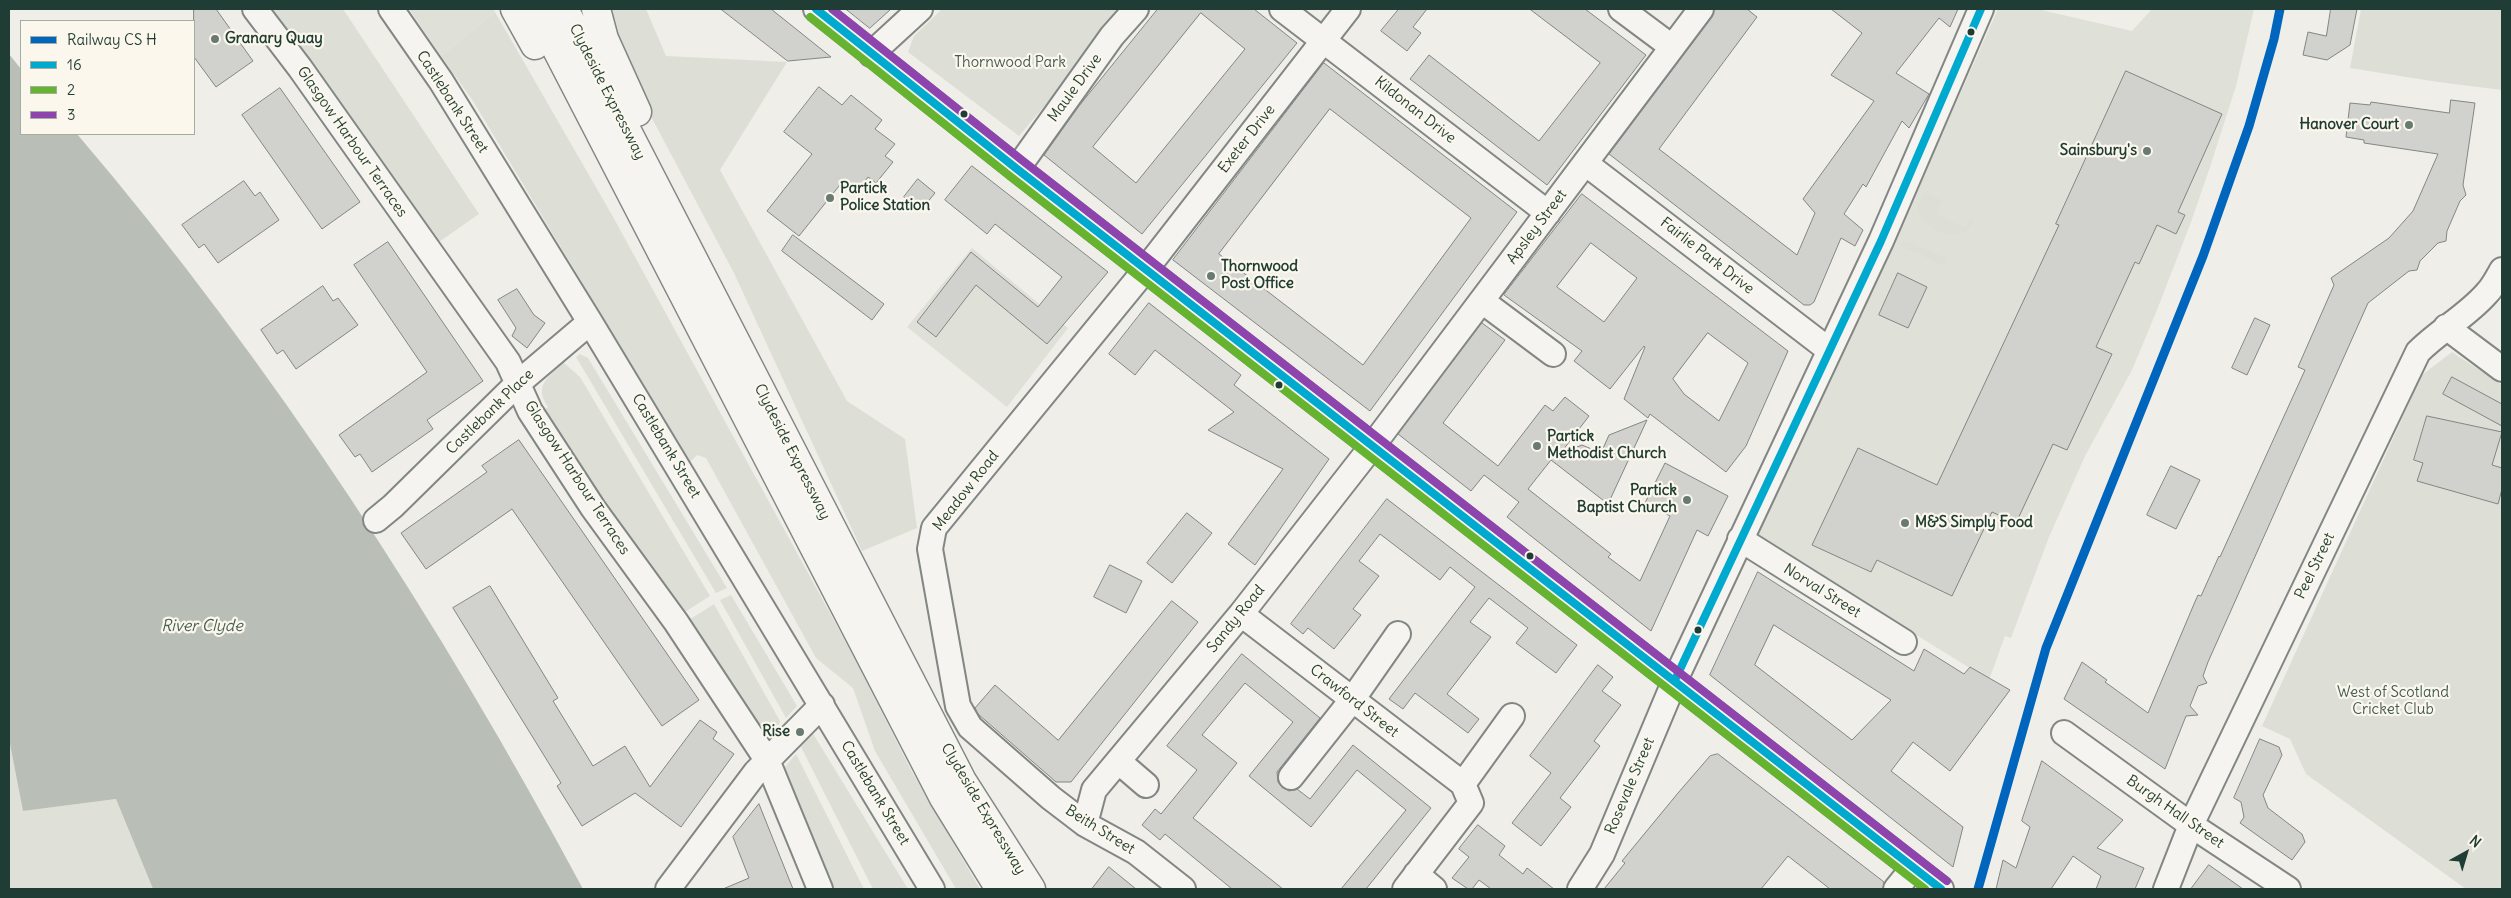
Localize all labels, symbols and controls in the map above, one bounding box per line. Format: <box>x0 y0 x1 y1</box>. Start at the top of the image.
legend <box>20 20 195 135</box>
street label: Clydeside Expressway <box>565 21 649 163</box>
unlabelled marker <box>1966 27 1976 37</box>
text: Railway CS H <box>67 30 157 49</box>
place label: Granary Quay <box>225 30 323 48</box>
marker: Granary Quay <box>209 33 221 45</box>
street label: Castlebank Street <box>412 47 492 157</box>
street label: Maule Drive <box>1044 50 1106 126</box>
park label: Thornwood Park <box>954 54 1066 72</box>
text: 16 <box>67 55 82 74</box>
street label: Glasgow Harbour Terraces <box>293 63 411 221</box>
street label: Kildonan Drive <box>1371 73 1459 147</box>
text: 2 <box>67 80 75 99</box>
street label: Exeter Drive <box>1215 101 1279 177</box>
text: 3 <box>67 105 76 124</box>
unlabelled marker <box>959 109 969 119</box>
place label: Hanover Court <box>2299 116 2399 134</box>
marker: Hanover Court <box>2403 119 2415 131</box>
place label: Sainsbury's <box>2060 142 2137 160</box>
marker: Sainsbury's <box>2141 145 2153 157</box>
place label: Partick Police Station <box>840 180 930 215</box>
street label: Apsley Street <box>1503 186 1571 268</box>
marker: Partick Police Station <box>824 192 836 204</box>
street label: Fairlie Park Drive <box>1656 214 1758 298</box>
place label: Thornwood Post Office <box>1221 258 1298 293</box>
marker: Thornwood Post Office <box>1205 270 1217 282</box>
street label: Castlebank Place <box>442 366 538 458</box>
unlabelled marker <box>1274 380 1284 390</box>
street label: Clydeside Expressway <box>750 381 834 523</box>
street label: Castlebank Street <box>628 391 704 501</box>
street label: Glasgow Harbour Terraces <box>520 398 634 558</box>
place label: Partick Methodist Church <box>1547 428 1666 463</box>
marker: Partick Methodist Church <box>1531 440 1543 452</box>
street label: Meadow Road <box>929 447 1003 535</box>
place label: Partick Baptist Church <box>1577 482 1677 517</box>
marker: Partick Baptist Church <box>1681 494 1693 506</box>
place label: M&S Simply Food <box>1915 514 2033 532</box>
marker: M&S Simply Food <box>1899 517 1911 529</box>
street label: Peel Street <box>2291 530 2339 602</box>
unlabelled marker <box>1525 551 1535 561</box>
street label: Norval Street <box>1780 560 1864 622</box>
street label: Sandy Road <box>1203 582 1269 656</box>
water label: River Clyde <box>161 616 243 636</box>
unlabelled marker <box>1693 625 1703 635</box>
street label: Crawford Street <box>1306 661 1402 741</box>
park label: West of Scotland Cricket Club <box>2337 684 2449 719</box>
place label: Rise <box>762 723 790 741</box>
marker: Rise <box>794 726 806 738</box>
street label: Rosevale Street <box>1601 735 1659 837</box>
street label: Castlebank Street <box>837 738 913 848</box>
street label: Clydeside Expressway <box>937 740 1029 878</box>
street label: Burgh Hall Street <box>2123 772 2227 852</box>
street label: Beith Street <box>1062 802 1138 858</box>
north arrow <box>2441 828 2491 878</box>
text: N <box>2466 831 2485 851</box>

